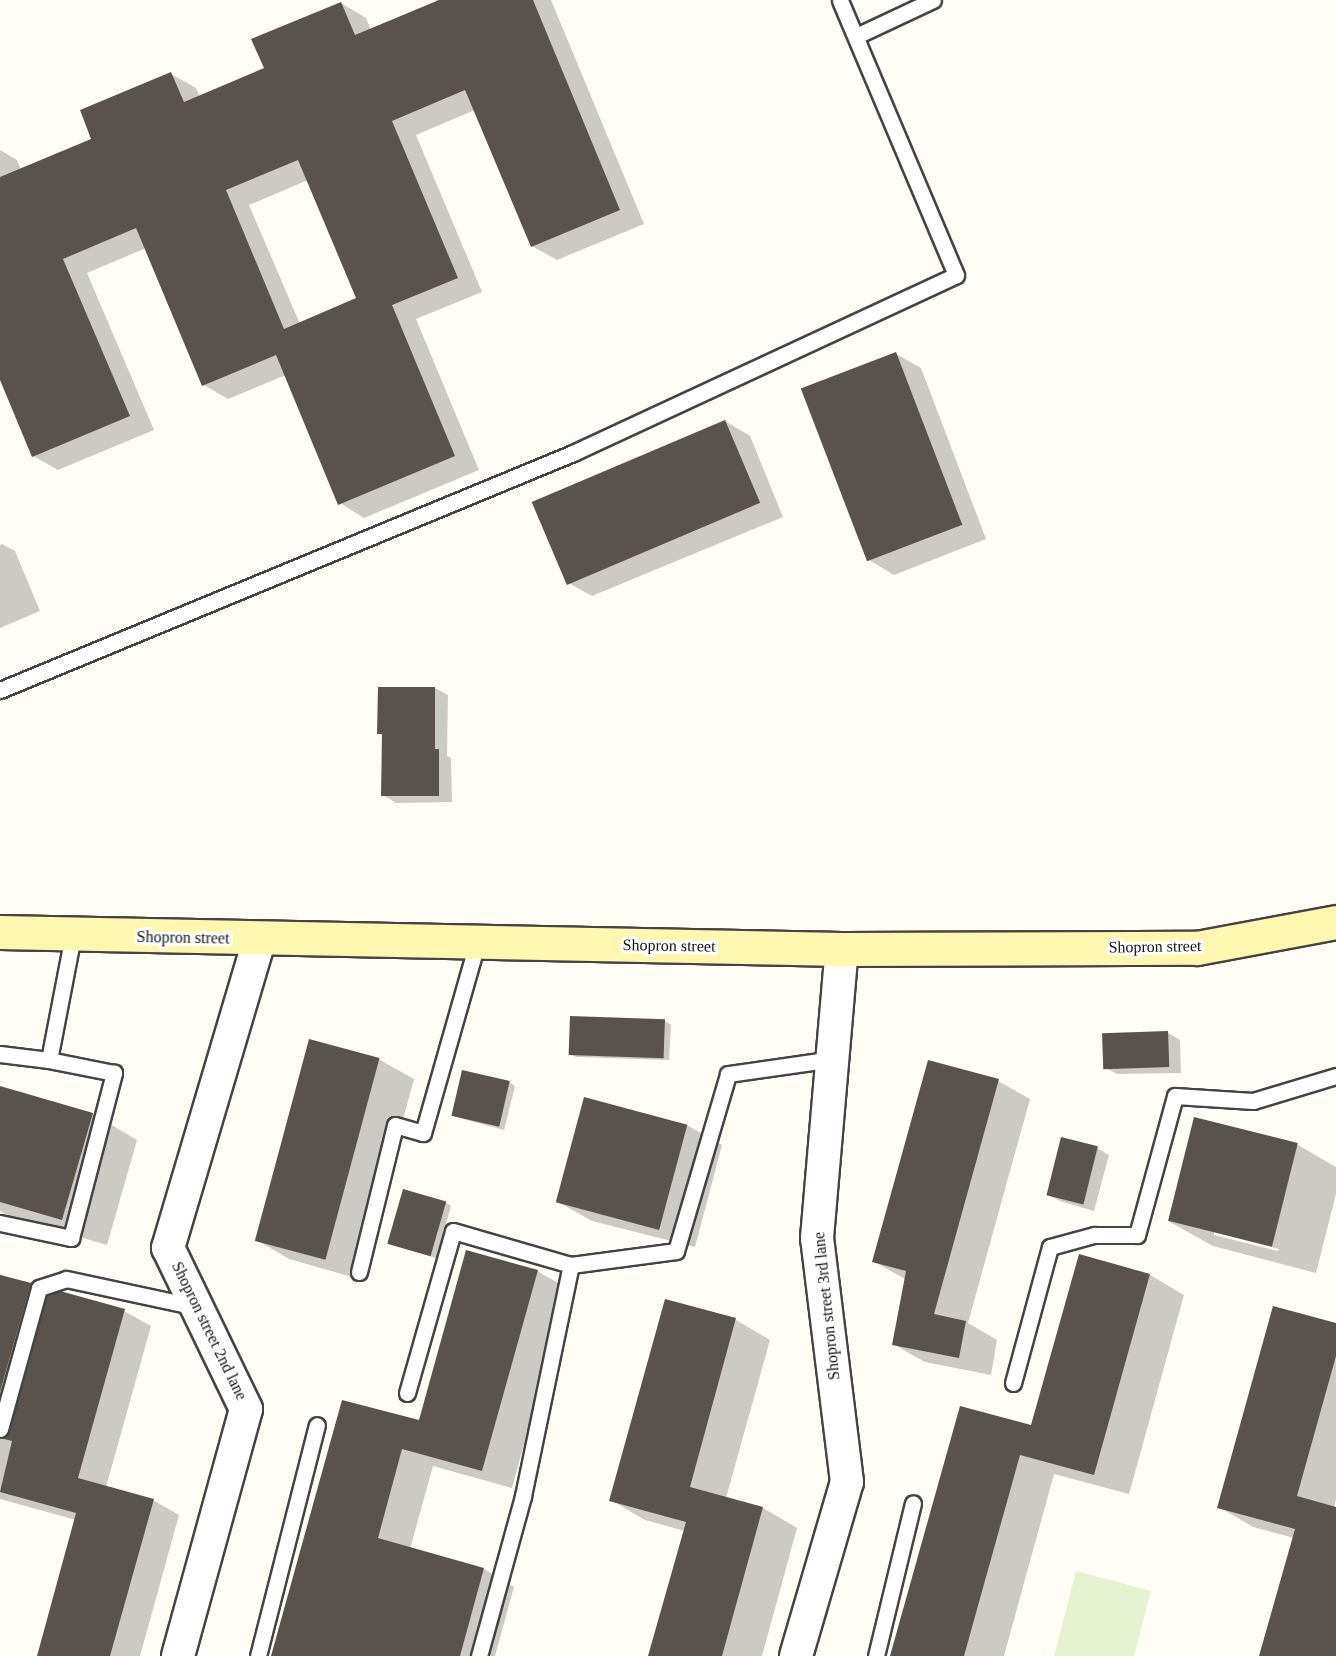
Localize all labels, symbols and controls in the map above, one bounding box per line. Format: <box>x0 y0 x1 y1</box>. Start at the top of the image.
street label: Shopron street <box>136 928 230 948</box>
street label: Shopron street <box>622 936 716 956</box>
street label: Shopron street <box>1108 937 1202 957</box>
street label: Shopron street 3rd lane <box>810 1231 844 1381</box>
street label: Shopron street 2nd lane <box>167 1259 251 1403</box>

